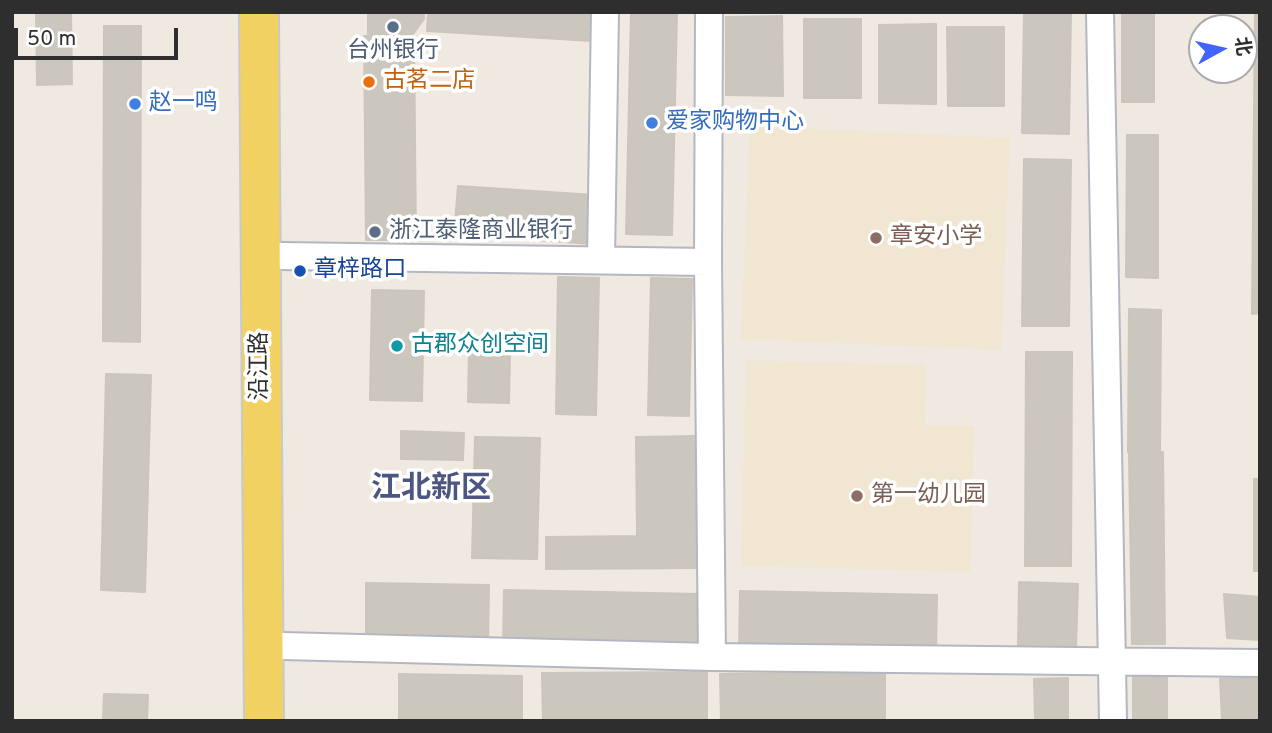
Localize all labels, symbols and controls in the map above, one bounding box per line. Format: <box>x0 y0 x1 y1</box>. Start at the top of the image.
scale bar <box>18 14 182 58</box>
north arrow <box>1188 14 1258 84</box>
marker: 台州银行 <box>385 19 401 35</box>
text: 50 m <box>27 26 76 53</box>
text: 北 <box>1229 35 1255 57</box>
place label: 台州银行 <box>347 38 439 66</box>
place label: 古茗二店 <box>383 68 475 96</box>
marker: 古茗二店 <box>361 74 377 90</box>
place label: 赵一鸣 <box>149 90 218 118</box>
marker: 赵一鸣 <box>127 96 143 112</box>
place label: 爱家购物中心 <box>666 109 804 137</box>
marker: 爱家购物中心 <box>644 115 660 131</box>
place label: 浙江泰隆商业银行 <box>389 218 573 246</box>
marker: 浙江泰隆商业银行 <box>367 224 383 240</box>
place label: 章安小学 <box>890 224 982 252</box>
marker: 章安小学 <box>868 230 884 246</box>
place label: 章梓路口 <box>314 257 406 285</box>
marker: 章梓路口 <box>292 263 308 279</box>
street label: 沿江路 <box>247 332 275 400</box>
place label: 古郡众创空间 <box>411 332 549 360</box>
marker: 古郡众创空间 <box>389 338 405 354</box>
district label: 江北新区 <box>371 473 491 509</box>
place label: 第一幼儿园 <box>871 482 986 510</box>
marker: 第一幼儿园 <box>849 488 865 504</box>

